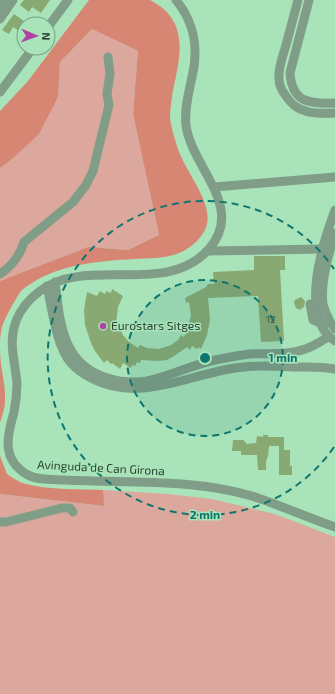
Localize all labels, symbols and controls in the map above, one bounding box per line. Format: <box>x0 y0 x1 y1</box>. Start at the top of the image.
north arrow <box>16 16 56 56</box>
text: N <box>40 32 53 41</box>
house number: 12 <box>266 313 276 325</box>
place label: Eurostars Sitges <box>111 318 200 332</box>
marker: Eurostars Sitges <box>98 321 108 331</box>
text: 1 min <box>269 350 297 364</box>
centre of rings <box>198 351 212 365</box>
street label: Avinguda de Can Girona <box>37 457 165 477</box>
text: 2 min <box>190 507 220 521</box>

